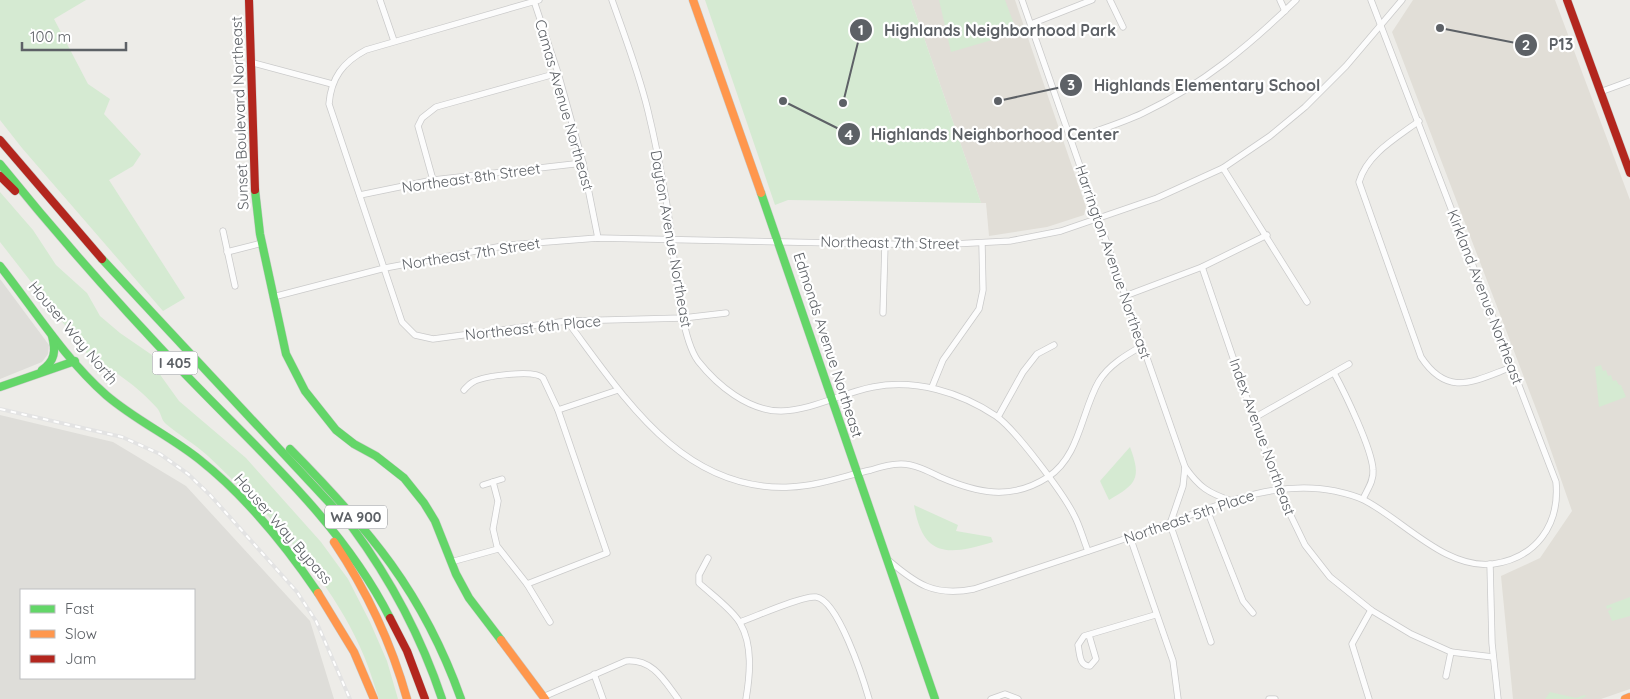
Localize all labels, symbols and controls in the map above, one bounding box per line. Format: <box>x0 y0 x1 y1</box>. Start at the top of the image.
callout: Highlands Neighborhood Park <box>849 15 1126 46</box>
street label: Sunset Boulevard Northeast <box>227 16 252 210</box>
street label: Camas Avenue Northeast <box>531 17 598 193</box>
scale bar <box>22 20 126 52</box>
text: 1 <box>858 20 864 39</box>
text: Highlands Neighborhood Park <box>884 20 1116 40</box>
text: 100 m <box>30 27 71 46</box>
callout: P13 <box>1514 29 1583 60</box>
text: P13 <box>1549 34 1573 54</box>
text: 2 <box>1522 35 1530 54</box>
callout: Highlands Elementary School <box>1059 70 1330 101</box>
text: 3 <box>1067 75 1075 94</box>
text: Highlands Elementary School <box>1094 75 1320 95</box>
callout: Highlands Neighborhood Center <box>836 119 1129 150</box>
text: Highlands Neighborhood Center <box>871 124 1119 144</box>
text: 4 <box>845 125 854 144</box>
street label: Dayton Avenue Northeast <box>647 149 696 329</box>
street label: Northeast 8th Street <box>400 158 542 197</box>
street label: Harrington Avenue Northeast <box>1071 162 1156 361</box>
street label: Kirkland Avenue Northeast <box>1443 207 1528 387</box>
street label: Northeast 7th Street <box>820 232 960 253</box>
street label: Northeast 7th Street <box>400 233 541 274</box>
street label: Edmonds Avenue Northeast <box>790 250 867 440</box>
street label: Houser Way North <box>25 277 122 388</box>
street label: Northeast 6th Place <box>464 311 602 344</box>
road number: I 405 <box>152 352 198 374</box>
street label: Index Avenue Northeast <box>1225 356 1300 518</box>
street label: Houser Way Bypass <box>230 469 337 588</box>
street label: Northeast 5th Place <box>1121 485 1257 548</box>
road number: WA 900 <box>325 506 387 528</box>
legend <box>20 589 195 679</box>
text: Fast <box>65 599 94 618</box>
text: Slow <box>65 624 97 643</box>
text: Jam <box>65 649 96 668</box>

